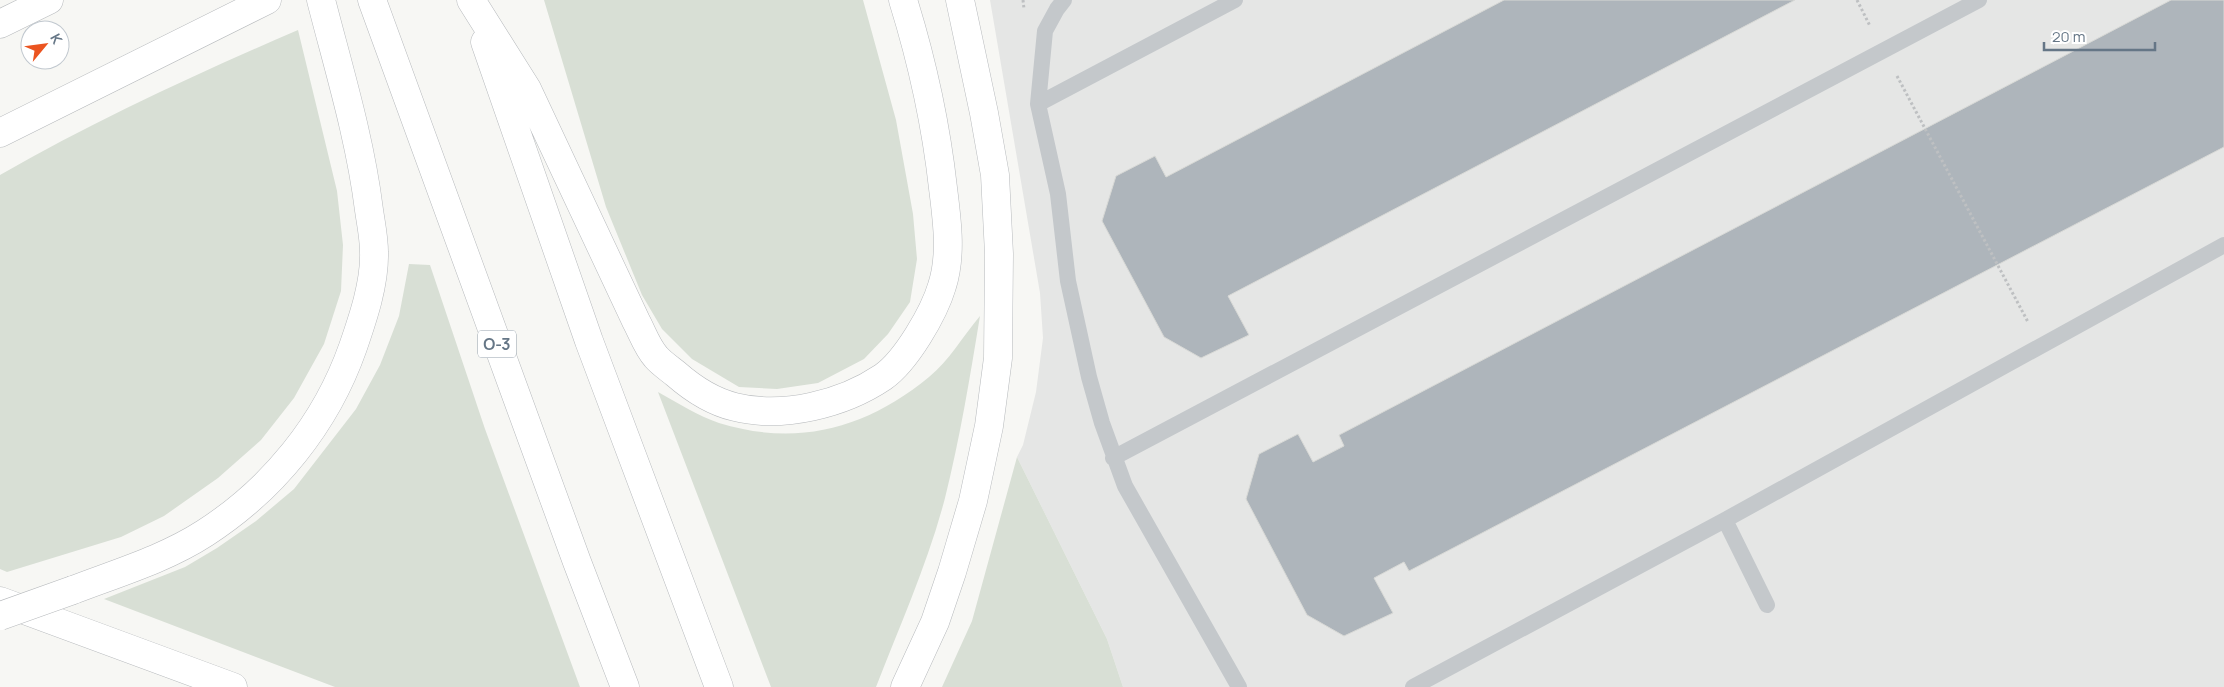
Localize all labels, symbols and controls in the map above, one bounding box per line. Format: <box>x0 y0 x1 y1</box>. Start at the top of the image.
north arrow <box>20 20 70 70</box>
scale bar <box>2044 20 2155 52</box>
text: 20 m <box>2052 26 2085 47</box>
text: K <box>46 30 68 48</box>
road number: O-3 <box>478 330 516 358</box>

